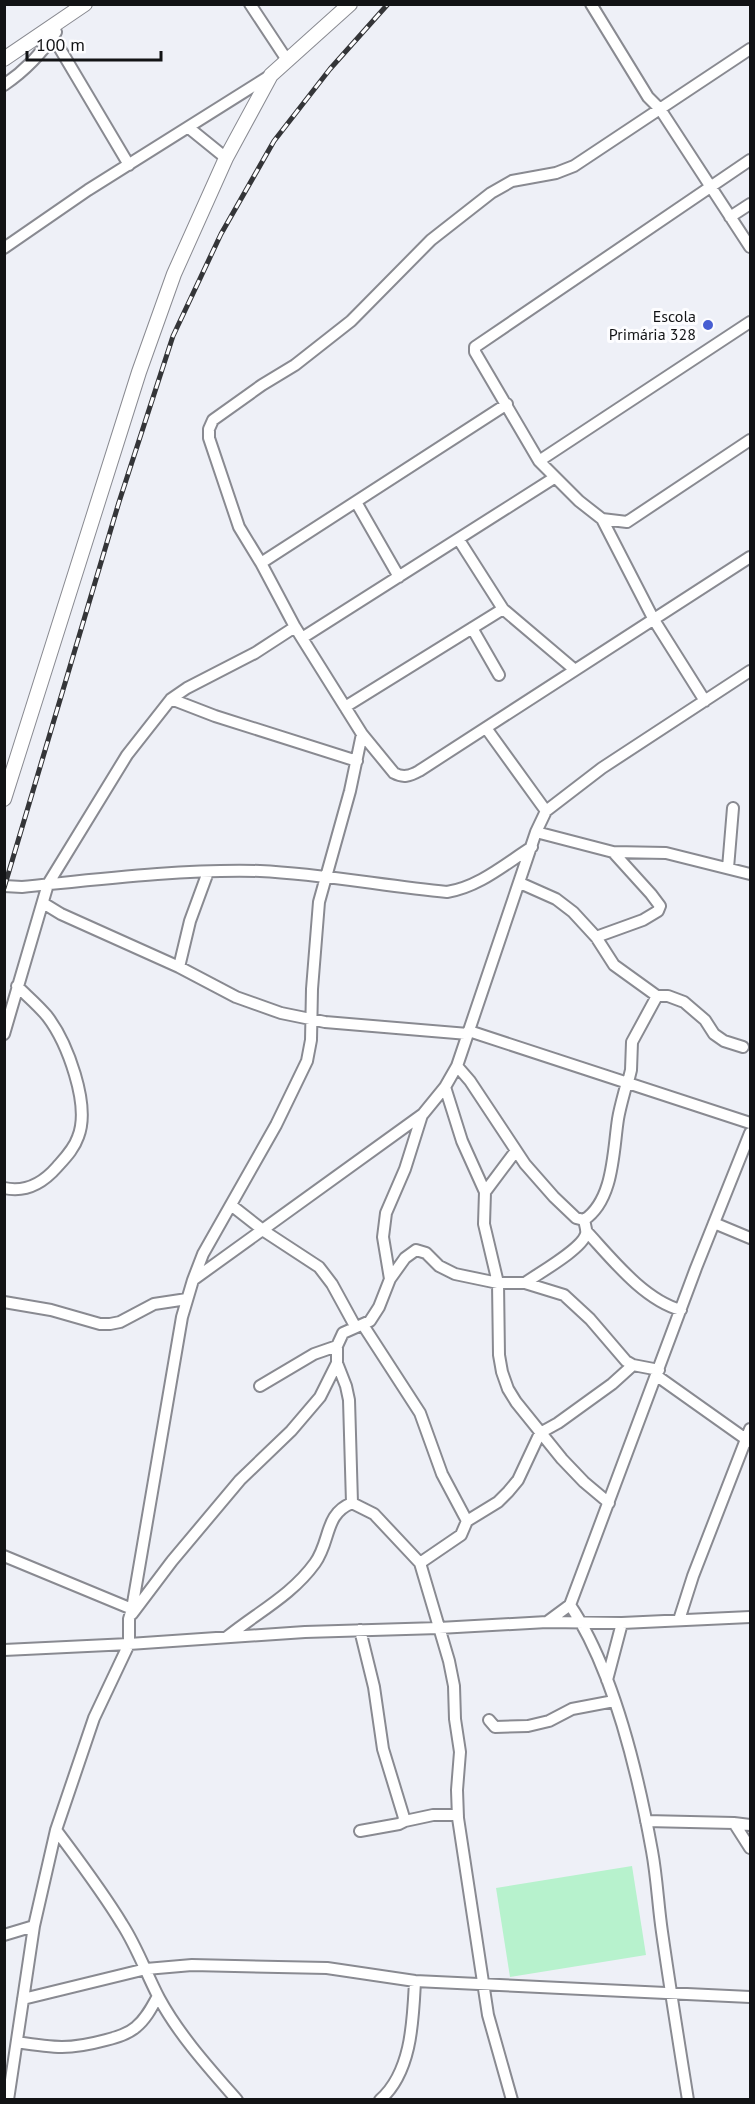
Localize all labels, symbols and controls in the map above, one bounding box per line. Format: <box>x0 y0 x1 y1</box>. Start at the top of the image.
scale bar <box>27 24 160 62</box>
text: 100 m <box>36 33 85 56</box>
place label: Escola Primária 328 <box>609 306 696 344</box>
marker: Escola Primária 328 <box>701 318 715 332</box>

